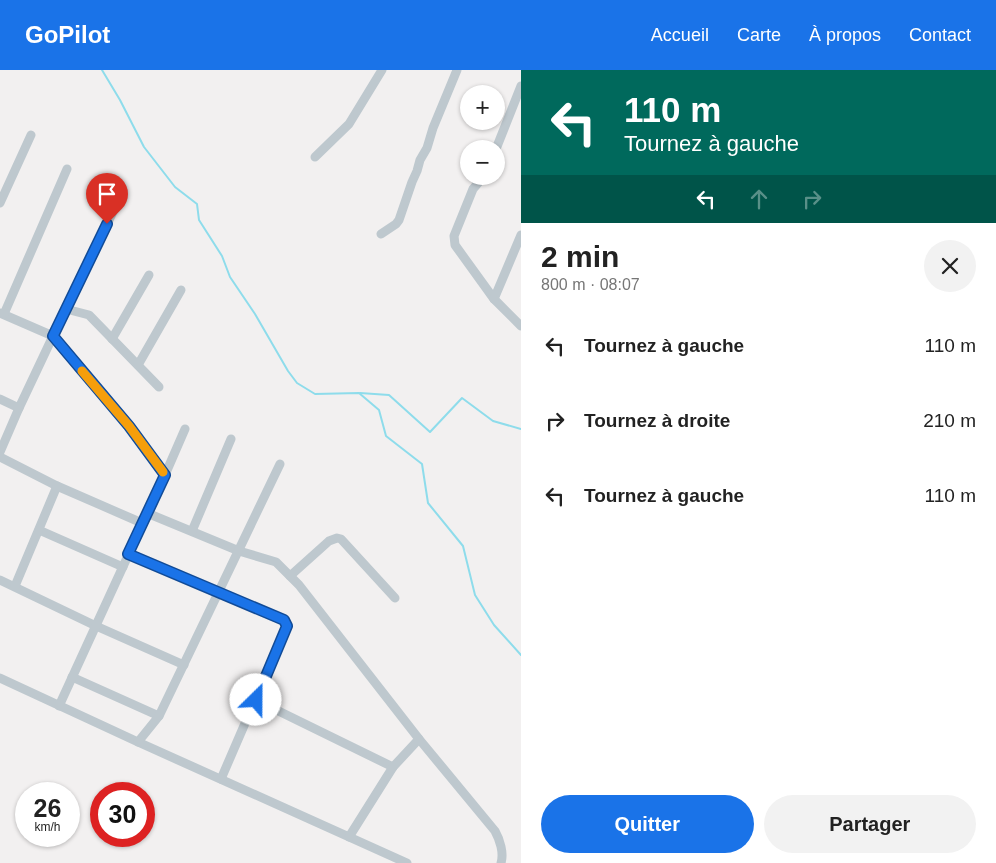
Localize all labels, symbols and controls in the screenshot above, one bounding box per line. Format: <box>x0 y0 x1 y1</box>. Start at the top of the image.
text: GoPilot <box>25 21 110 48</box>
text: Accueil <box>651 25 709 45</box>
text: Carte <box>737 25 781 45</box>
text: À propos <box>809 25 881 45</box>
text: Contact <box>909 25 971 45</box>
map controls <box>460 85 505 185</box>
button: + <box>460 85 505 130</box>
icon: left <box>541 90 606 155</box>
text: 110 m <box>624 90 721 129</box>
text: Tournez à gauche <box>624 131 799 156</box>
button: − <box>460 140 505 185</box>
pin <box>86 173 128 224</box>
icon: arrive <box>93 180 121 208</box>
icon: left <box>692 185 720 213</box>
icon: ahead <box>745 185 773 213</box>
icon: right <box>798 185 826 213</box>
text: 2 min <box>541 240 619 273</box>
button: close <box>924 240 976 292</box>
text: 800 m · 08:07 <box>541 276 640 293</box>
icon: left <box>541 332 569 360</box>
text: Tournez à gauche <box>584 335 744 356</box>
text: 110 m <box>925 335 976 356</box>
icon: right <box>541 407 569 435</box>
text: Tournez à droite <box>584 410 730 431</box>
text: 210 m <box>923 410 976 431</box>
icon: left <box>541 482 569 510</box>
text: Tournez à gauche <box>584 485 744 506</box>
text: 110 m <box>925 485 976 506</box>
position arrow <box>229 673 281 725</box>
speed limit sign: 30 <box>90 782 155 847</box>
text: 26 <box>34 794 61 822</box>
button: Quitter <box>541 795 754 853</box>
button: Partager <box>764 795 976 853</box>
text: km/h <box>34 820 61 834</box>

